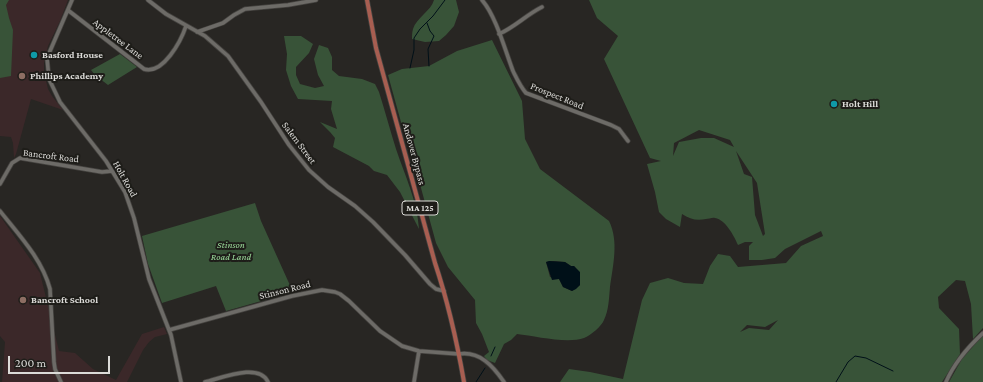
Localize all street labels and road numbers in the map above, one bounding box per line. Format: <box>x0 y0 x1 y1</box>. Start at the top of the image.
street label: Appletree Lane <box>90 16 146 62</box>
street label: Prospect Road <box>529 80 585 112</box>
street label: Salem Street <box>279 120 319 166</box>
street label: Andover Bypass <box>400 122 428 186</box>
street label: Bancroft Road <box>22 147 80 165</box>
street label: Holt Road <box>110 159 140 199</box>
road number: MA 125 <box>402 201 438 215</box>
street label: Stinson Road <box>258 278 312 302</box>

